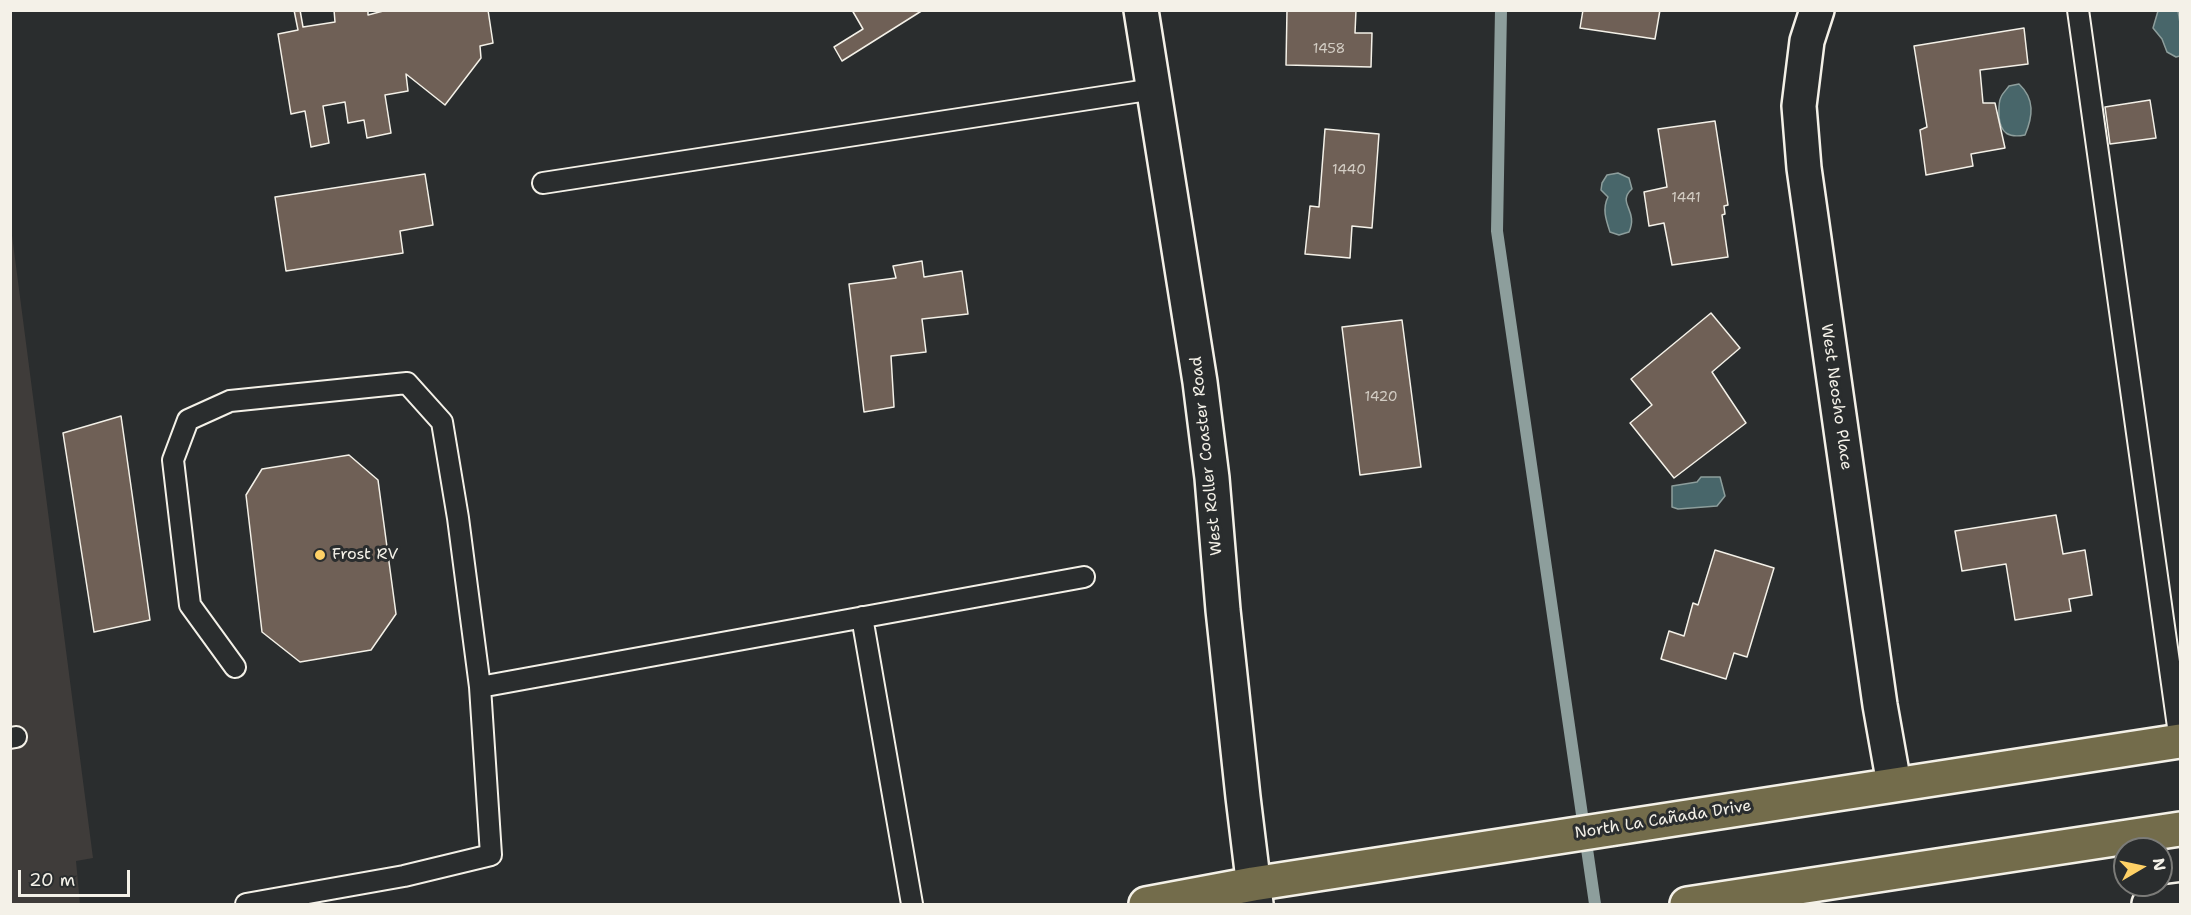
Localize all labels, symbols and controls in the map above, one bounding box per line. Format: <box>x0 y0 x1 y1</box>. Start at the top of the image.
house number: 1458 <box>1313 41 1345 57</box>
house number: 1440 <box>1332 162 1366 178</box>
house number: 1441 <box>1671 190 1701 206</box>
street label: West Neosho Place <box>1816 323 1856 471</box>
street label: West Roller Coaster Road <box>1187 355 1227 557</box>
house number: 1420 <box>1364 389 1398 405</box>
place label: Frost RV <box>332 545 398 565</box>
marker: Frost RV <box>313 548 327 562</box>
street label: North La Cañada Drive <box>1573 797 1753 843</box>
north arrow <box>2113 837 2173 897</box>
text: N <box>2148 857 2171 872</box>
scale bar <box>21 858 134 896</box>
text: 20 m <box>29 868 75 892</box>

